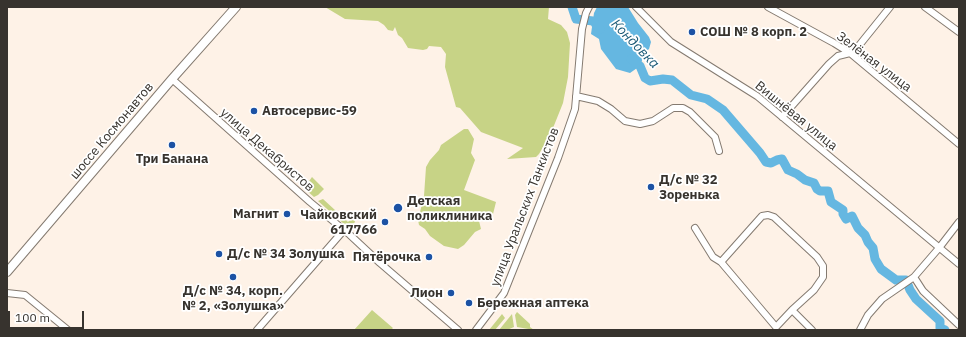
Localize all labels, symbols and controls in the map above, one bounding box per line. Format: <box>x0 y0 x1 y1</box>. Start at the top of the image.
water label: Кондовка <box>607 16 663 72</box>
place label: СОШ № 8 корп. 2 <box>700 24 807 40</box>
marker: СОШ № 8 корп. 2 <box>687 27 697 37</box>
street label: Зелёная улица <box>833 29 915 95</box>
street label: Вишнёвая улица <box>752 78 840 154</box>
street label: шоссе Космонавтов <box>67 79 157 183</box>
place label: Автосервис-59 <box>262 103 357 119</box>
street label: улица Декабристов <box>217 105 317 195</box>
marker: Автосервис-59 <box>249 106 259 116</box>
street label: улица Уральских Танкистов <box>487 125 563 289</box>
marker: Три Банана <box>167 140 177 150</box>
place label: Три Банана <box>136 151 208 167</box>
place label: Д/с № 32 Зоренька <box>659 172 720 203</box>
marker: Д/с № 32 Зоренька <box>646 182 656 192</box>
place label: Детская поликлиника <box>407 193 492 224</box>
marker: Детская поликлиника <box>392 202 404 214</box>
place label: Магнит <box>233 206 279 222</box>
place label: Чайковский 617766 <box>300 207 377 238</box>
marker: Магнит <box>282 209 292 219</box>
marker: Чайковский 617766 <box>380 217 390 227</box>
place label: Д/с № 34 Золушка <box>227 246 345 262</box>
marker: Д/с № 34 Золушка <box>214 249 224 259</box>
place label: Пятёрочка <box>353 249 421 265</box>
marker: Пятёрочка <box>424 252 434 262</box>
marker: Д/с № 34, корп. № 2, «Золушка» <box>228 272 238 282</box>
place label: Д/с № 34, корп. № 2, «Золушка» <box>182 283 284 314</box>
place label: Лион <box>410 285 443 301</box>
marker: Лион <box>446 288 456 298</box>
place label: Бережная аптека <box>477 295 589 311</box>
marker: Бережная аптека <box>464 298 474 308</box>
scale bar <box>10 303 86 329</box>
text: 100 m <box>15 310 50 325</box>

